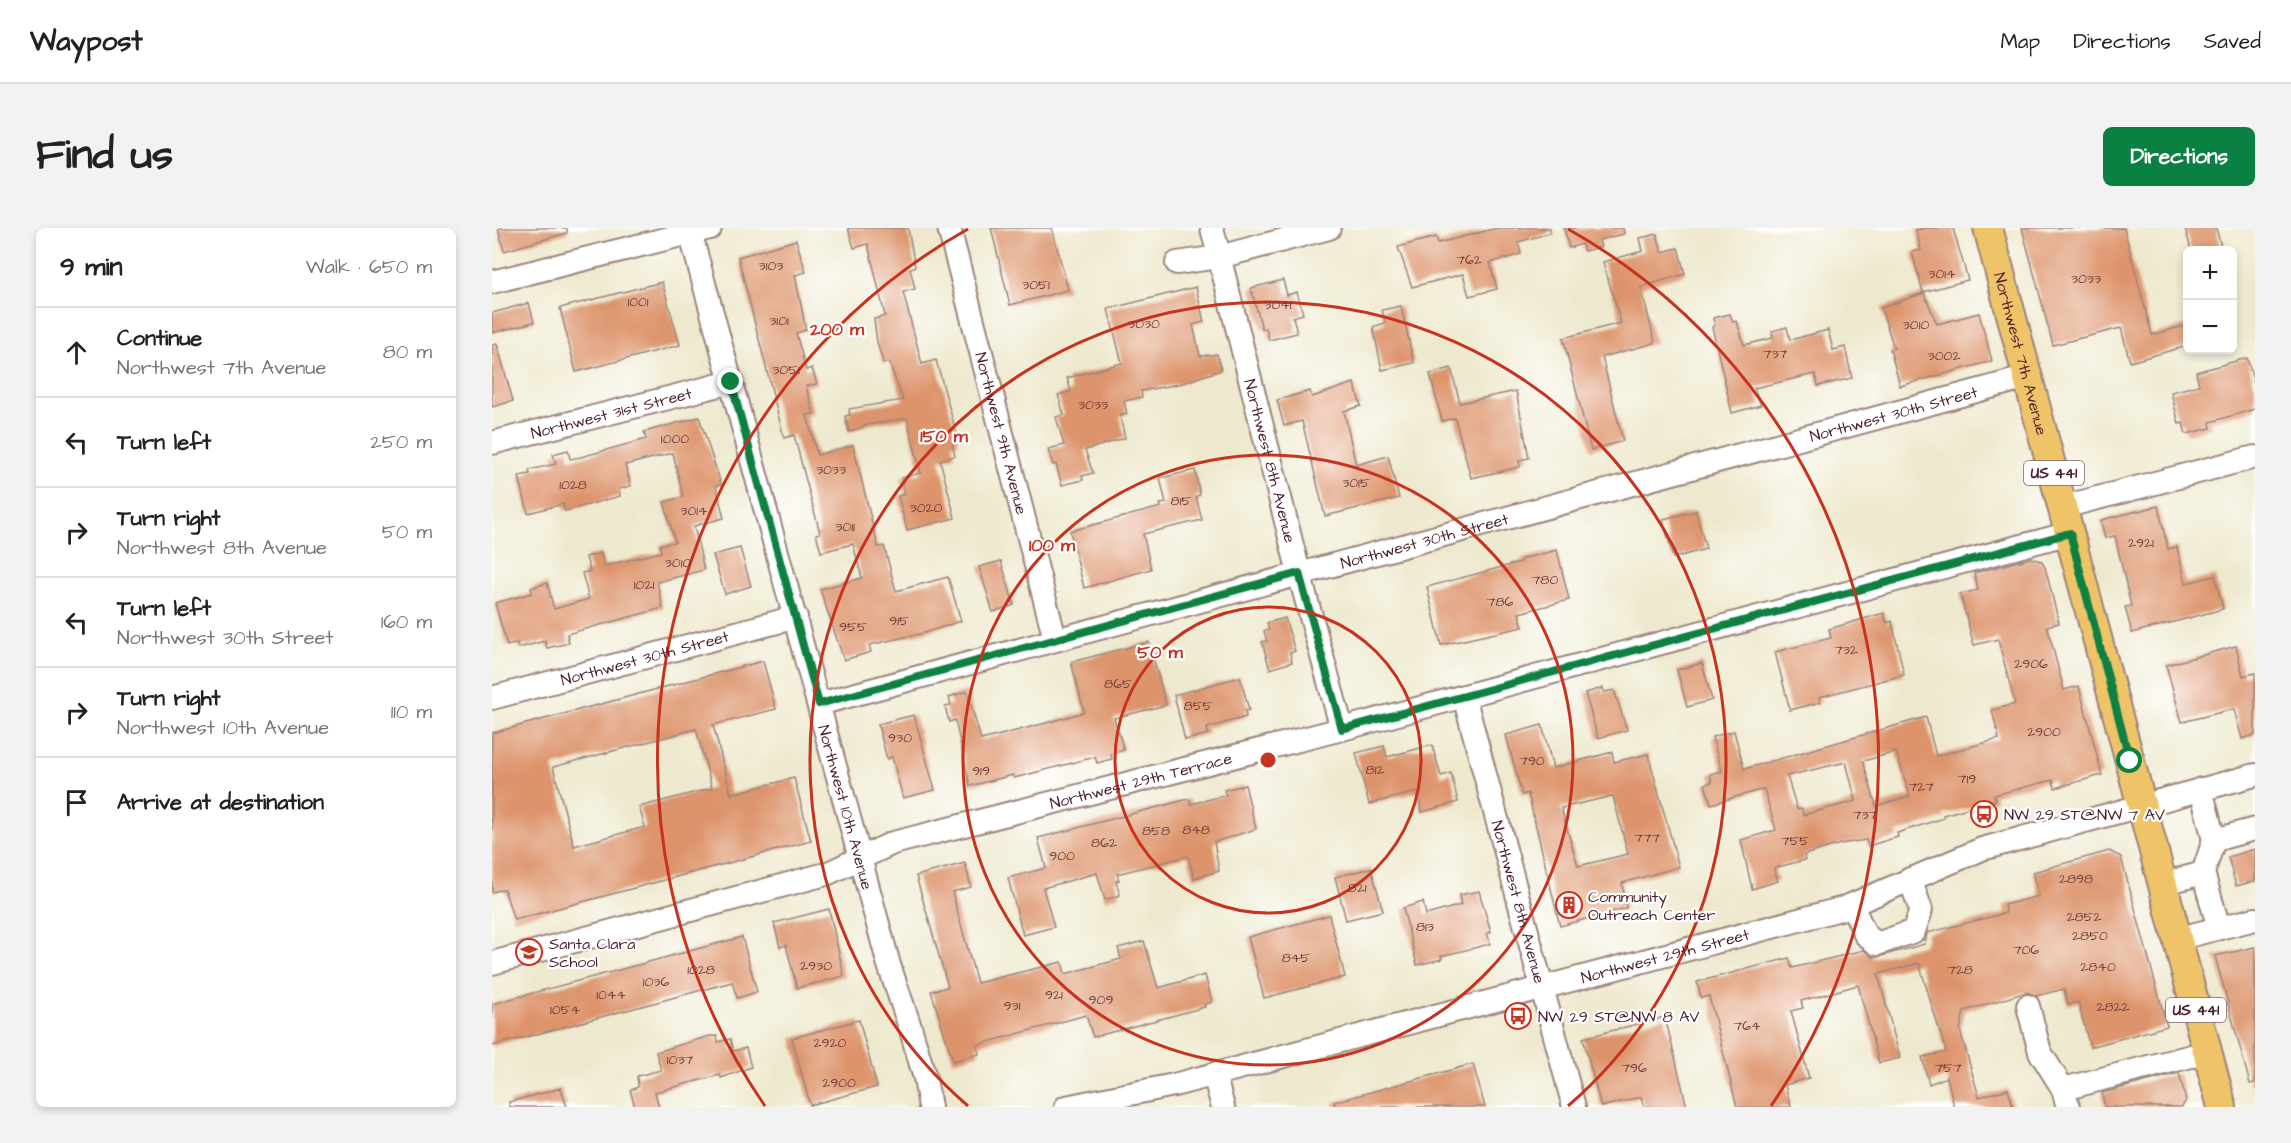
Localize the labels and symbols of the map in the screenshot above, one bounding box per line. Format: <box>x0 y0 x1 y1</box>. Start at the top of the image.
house number: 762 <box>1456 250 1482 270</box>
house number: 3103 <box>759 256 783 276</box>
house number: 3014 <box>1928 264 1956 284</box>
house number: 3033 <box>2071 269 2101 289</box>
street label: Northwest 7th Avenue <box>1988 270 2053 438</box>
house number: 3051 <box>1022 275 1050 295</box>
house number: 1001 <box>627 292 649 312</box>
house number: 3041 <box>1264 295 1292 315</box>
house number: 3101 <box>769 311 789 331</box>
house number: 3030 <box>1128 314 1160 334</box>
house number: 3010 <box>1903 315 1929 335</box>
text: 200 m <box>809 317 865 342</box>
house number: 737 <box>1763 344 1788 364</box>
house number: 3002 <box>1928 346 1960 366</box>
street label: Northwest 9th Avenue <box>970 350 1033 517</box>
house number: 3051 <box>772 360 800 380</box>
route end <box>717 368 743 394</box>
street label: Northwest 8th Avenue <box>1239 377 1301 545</box>
street label: Northwest 30th Street <box>1807 381 1981 448</box>
street label: Northwest 31st Street <box>529 382 695 445</box>
house number: 3033 <box>1078 395 1108 415</box>
text: 150 m <box>920 424 969 449</box>
house number: 1000 <box>661 429 689 449</box>
house number: 3033 <box>816 460 846 480</box>
road number: US 441 <box>2024 461 2084 485</box>
house number: 3015 <box>1342 473 1370 493</box>
house number: 1028 <box>559 475 587 495</box>
house number: 815 <box>1171 491 1191 511</box>
house number: 3020 <box>910 498 943 518</box>
house number: 3014 <box>680 501 708 521</box>
street label: Northwest 30th Street <box>1338 508 1511 574</box>
house number: 3011 <box>835 517 855 537</box>
text: 100 m <box>1029 533 1076 558</box>
house number: 2921 <box>2128 533 2154 553</box>
house number: 3010 <box>665 553 691 573</box>
house number: 780 <box>1532 570 1558 590</box>
house number: 1021 <box>634 575 654 595</box>
house number: 786 <box>1487 592 1513 612</box>
house number: 915 <box>889 611 909 631</box>
house number: 955 <box>839 617 867 637</box>
street label: Northwest 30th Street <box>558 625 732 691</box>
text: 50 m <box>1137 640 1184 665</box>
house number: 732 <box>1834 640 1858 660</box>
house number: 2906 <box>2014 654 2048 674</box>
house number: 865 <box>1104 674 1132 694</box>
house number: 855 <box>1184 696 1213 716</box>
house number: 2900 <box>2027 722 2061 742</box>
street label: Northwest 10th Avenue <box>812 723 878 892</box>
house number: 930 <box>888 728 912 748</box>
street label: Northwest 29th Terrace <box>1048 747 1235 815</box>
route start <box>2116 747 2142 773</box>
centre of rings <box>1258 750 1278 770</box>
house number: 790 <box>1519 751 1545 771</box>
house number: 812 <box>1366 760 1384 780</box>
house number: 919 <box>972 761 990 781</box>
house number: 719 <box>1958 769 1976 789</box>
house number: 727 <box>1908 777 1934 797</box>
bus stop icon: NW 29 ST@NW 7 AV <box>1969 799 1999 829</box>
place label: NW 29 ST@NW 7 AV <box>2004 804 2165 826</box>
house number: 737 <box>1853 805 1878 825</box>
street label: Northwest 8th Avenue <box>1486 818 1551 986</box>
house number: 848 <box>1182 820 1210 840</box>
house number: 858 <box>1142 821 1170 841</box>
house number: 777 <box>1634 828 1660 848</box>
house number: 755 <box>1781 831 1809 851</box>
house number: 862 <box>1091 833 1117 853</box>
house number: 900 <box>1049 846 1075 866</box>
house number: 2898 <box>2059 869 2093 889</box>
house number: 821 <box>1348 878 1367 898</box>
place label: Community Outreach Center <box>1588 886 1716 926</box>
building icon: Community Outreach Center <box>1554 890 1584 920</box>
house number: 2852 <box>2066 907 2102 927</box>
house number: 813 <box>1416 917 1434 937</box>
street label: Northwest 29th Street <box>1579 923 1752 989</box>
house number: 2850 <box>2072 926 2108 946</box>
place label: Santa Clara School <box>549 933 635 973</box>
school or university icon: Santa Clara School <box>514 937 544 967</box>
house number: 706 <box>2013 940 2039 960</box>
house number: 845 <box>1282 948 1310 968</box>
house number: 2930 <box>800 956 832 976</box>
house number: 2840 <box>2080 957 2116 977</box>
house number: 1028 <box>687 960 715 980</box>
house number: 728 <box>1947 960 1973 980</box>
house number: 1036 <box>643 972 669 992</box>
house number: 1044 <box>596 985 626 1005</box>
house number: 921 <box>1045 985 1063 1005</box>
house number: 909 <box>1089 990 1113 1010</box>
house number: 931 <box>1004 996 1021 1016</box>
house number: 2822 <box>2096 997 2130 1017</box>
road number: US 441 <box>2166 998 2226 1022</box>
house number: 1054 <box>550 1000 580 1020</box>
bus stop icon: NW 29 ST@NW 8 AV <box>1503 1001 1533 1031</box>
place label: NW 29 ST@NW 8 AV <box>1538 1006 1700 1028</box>
house number: 764 <box>1734 1016 1761 1036</box>
house number: 2920 <box>814 1033 847 1053</box>
house number: 1037 <box>667 1050 694 1070</box>
house number: 796 <box>1621 1058 1647 1078</box>
house number: 757 <box>1934 1058 1962 1078</box>
house number: 2900 <box>822 1073 856 1093</box>

